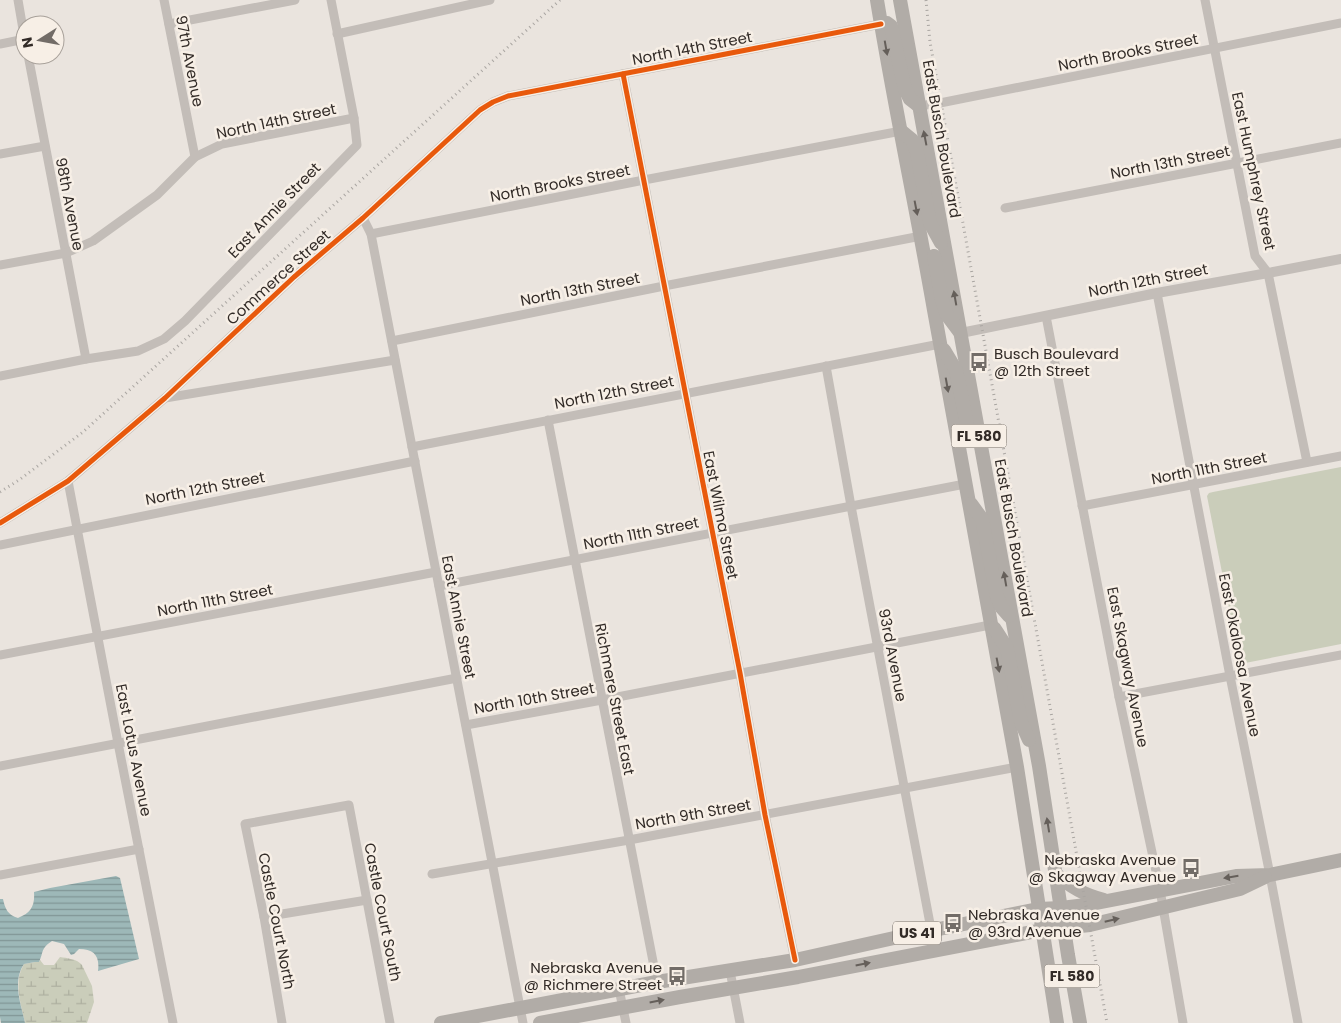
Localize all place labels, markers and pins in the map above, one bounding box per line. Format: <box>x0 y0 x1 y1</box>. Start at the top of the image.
place label: Busch Boulevard @ 12th Street <box>994 343 1119 381</box>
bus stop icon: Busch Boulevard @ 12th Street <box>968 351 990 373</box>
place label: Nebraska Avenue @ Skagway Avenue <box>1029 849 1176 887</box>
bus stop icon: Nebraska Avenue @ Skagway Avenue <box>1180 857 1202 879</box>
place label: Nebraska Avenue @ 93rd Avenue <box>968 904 1100 942</box>
bus stop icon: Nebraska Avenue @ 93rd Avenue <box>942 912 964 934</box>
place label: Nebraska Avenue @ Richmere Street <box>524 957 662 995</box>
bus stop icon: Nebraska Avenue @ Richmere Street <box>666 965 688 987</box>

